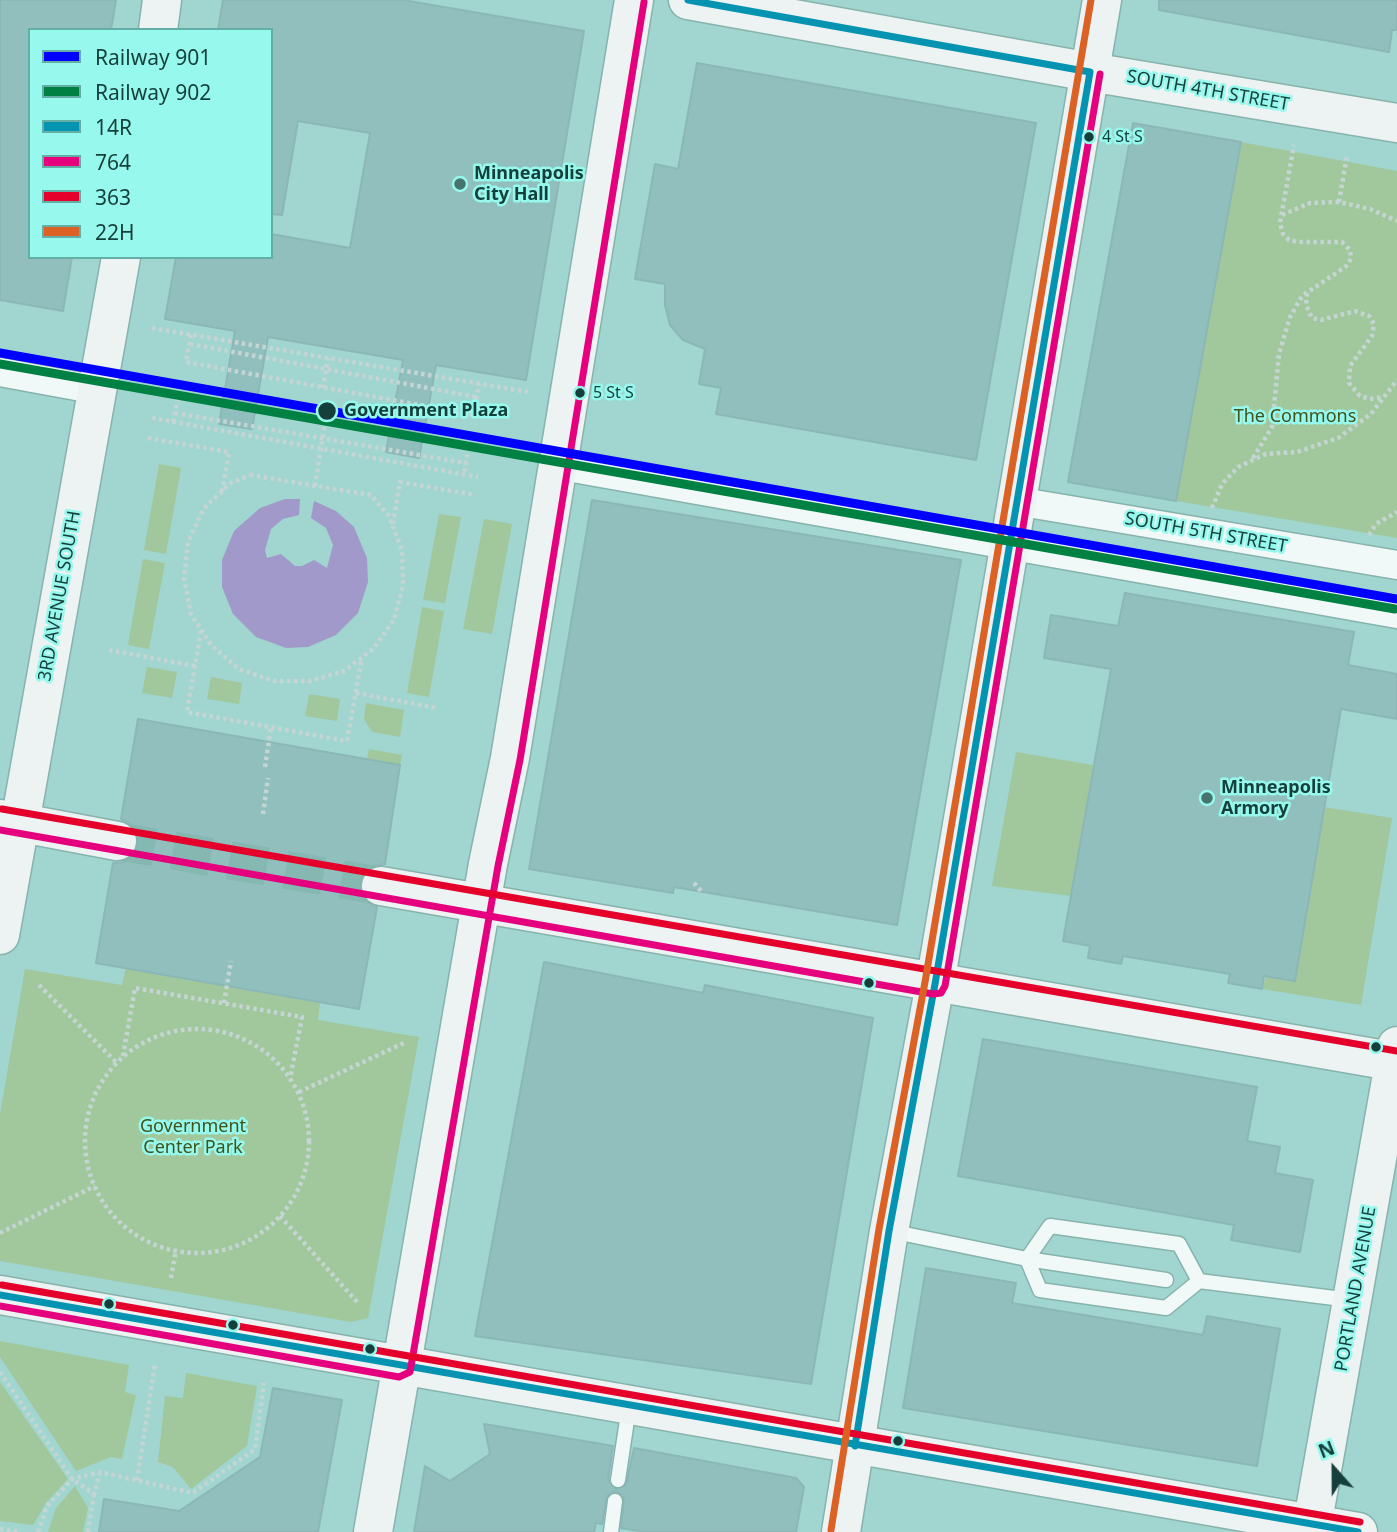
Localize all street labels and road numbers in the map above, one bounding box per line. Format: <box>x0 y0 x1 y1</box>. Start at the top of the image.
street label: SOUTH 4TH STREET <box>1125 66 1291 116</box>
street label: SOUTH 5TH STREET <box>1123 508 1289 558</box>
street label: 3RD AVENUE SOUTH <box>34 509 86 683</box>
street label: PORTLAND AVENUE <box>1331 1205 1381 1373</box>

